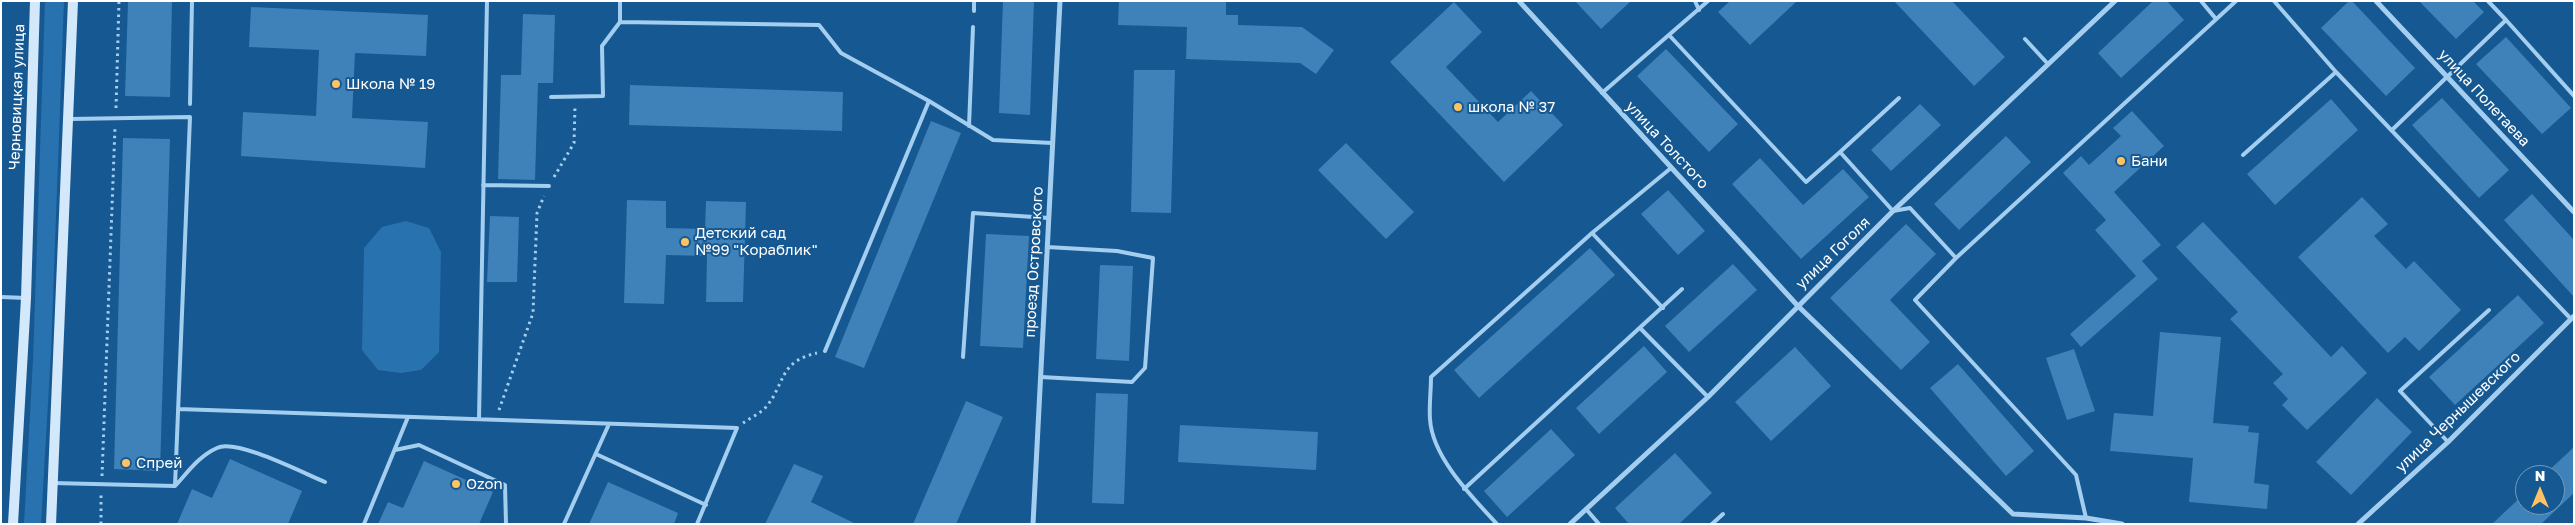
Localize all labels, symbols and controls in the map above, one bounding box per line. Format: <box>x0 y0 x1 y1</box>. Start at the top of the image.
street label: Черновицкая улица <box>5 24 29 170</box>
street label: улица Полетаева <box>2434 46 2534 150</box>
place label: Школа № 19 <box>346 75 435 93</box>
marker: Школа № 19 <box>330 78 342 90</box>
street label: улица Толстого <box>1622 97 1712 193</box>
place label: школа № 37 <box>1468 98 1555 116</box>
marker: школа № 37 <box>1452 101 1464 113</box>
place label: Бани <box>2131 152 2168 170</box>
marker: Бани <box>2115 155 2127 167</box>
street label: проезд Островского <box>1021 186 1047 338</box>
street label: улица Гоголя <box>1792 213 1874 293</box>
place label: Детский сад №99 "Кораблик" <box>695 224 818 259</box>
marker: Детский сад №99 "Кораблик" <box>679 236 691 248</box>
street label: улица Чернышевского <box>2392 348 2524 476</box>
place label: Спрей <box>136 454 182 472</box>
marker: Спрей <box>120 457 132 469</box>
north arrow <box>2515 465 2565 515</box>
text: N <box>2535 467 2545 484</box>
place label: Ozon <box>466 475 503 493</box>
marker: Ozon <box>450 478 462 490</box>

